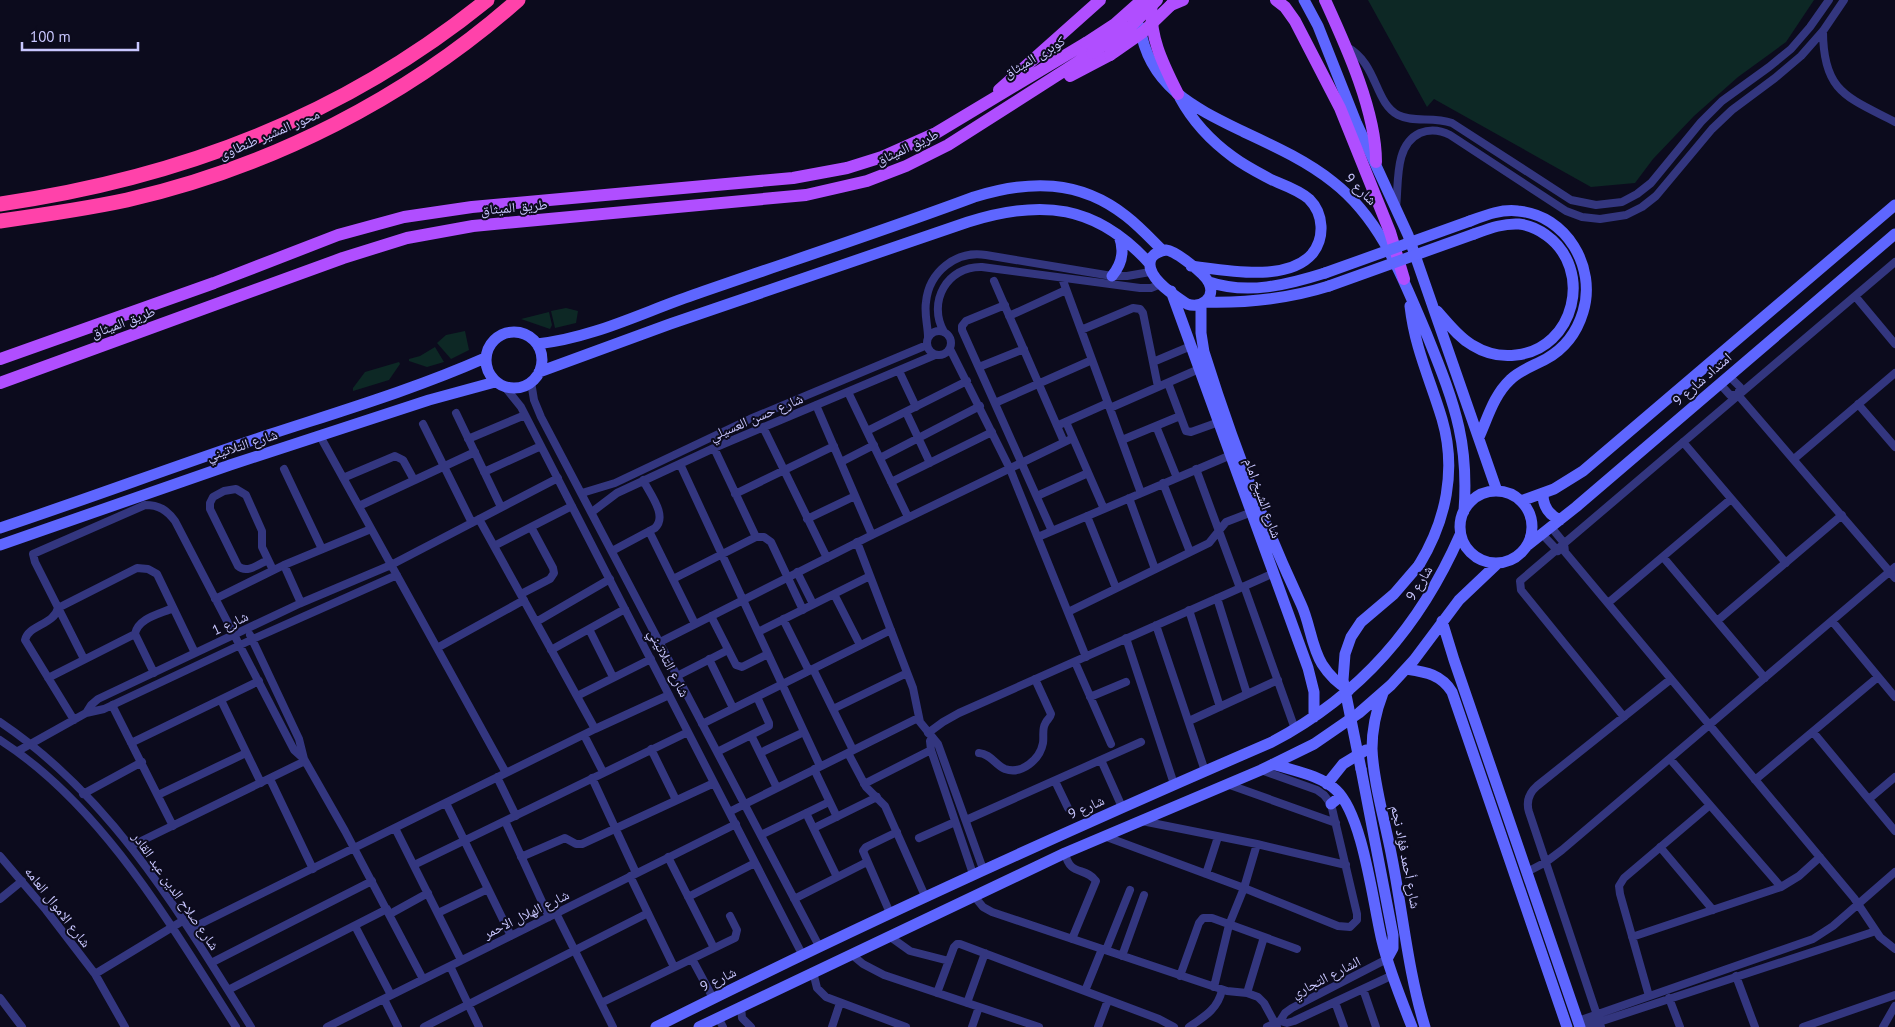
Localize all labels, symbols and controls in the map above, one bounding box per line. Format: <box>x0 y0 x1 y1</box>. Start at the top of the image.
scale bar <box>22 20 139 52</box>
text: 100 m <box>30 27 71 46</box>
street label: كوبرى الميثاق <box>1000 31 1068 82</box>
street label: محور المشير طنطاوى <box>216 105 322 163</box>
street label: طريق الميثاق <box>873 125 942 170</box>
street label: شارع 9 <box>1340 169 1381 210</box>
street label: طريق الميثاق <box>480 195 548 220</box>
street label: طريق الميثاق <box>88 302 158 343</box>
street label: امتداد شارع 9 <box>1669 349 1736 410</box>
street label: شارع حسن العسيلي <box>706 389 807 447</box>
street label: شارع التلاتيني <box>204 425 281 467</box>
street label: شارع الشيخ امام <box>1239 455 1286 541</box>
street label: شارع 9 <box>1401 562 1437 604</box>
street label: شارع 1 <box>209 607 251 640</box>
street label: شارع التلاتيني <box>642 626 694 701</box>
street label: شارع 9 <box>1065 791 1107 824</box>
street label: شارع أحمد فؤاد نجم <box>1386 804 1425 910</box>
street label: شارع صلاح الدين عبد القادر <box>127 828 224 954</box>
street label: شارع الاموال العامه <box>20 863 95 952</box>
street label: شارع الهلال الاحمر <box>479 885 572 944</box>
street label: الشارع التجاري <box>1289 952 1365 1004</box>
street label: شارع 9 <box>697 963 739 996</box>

